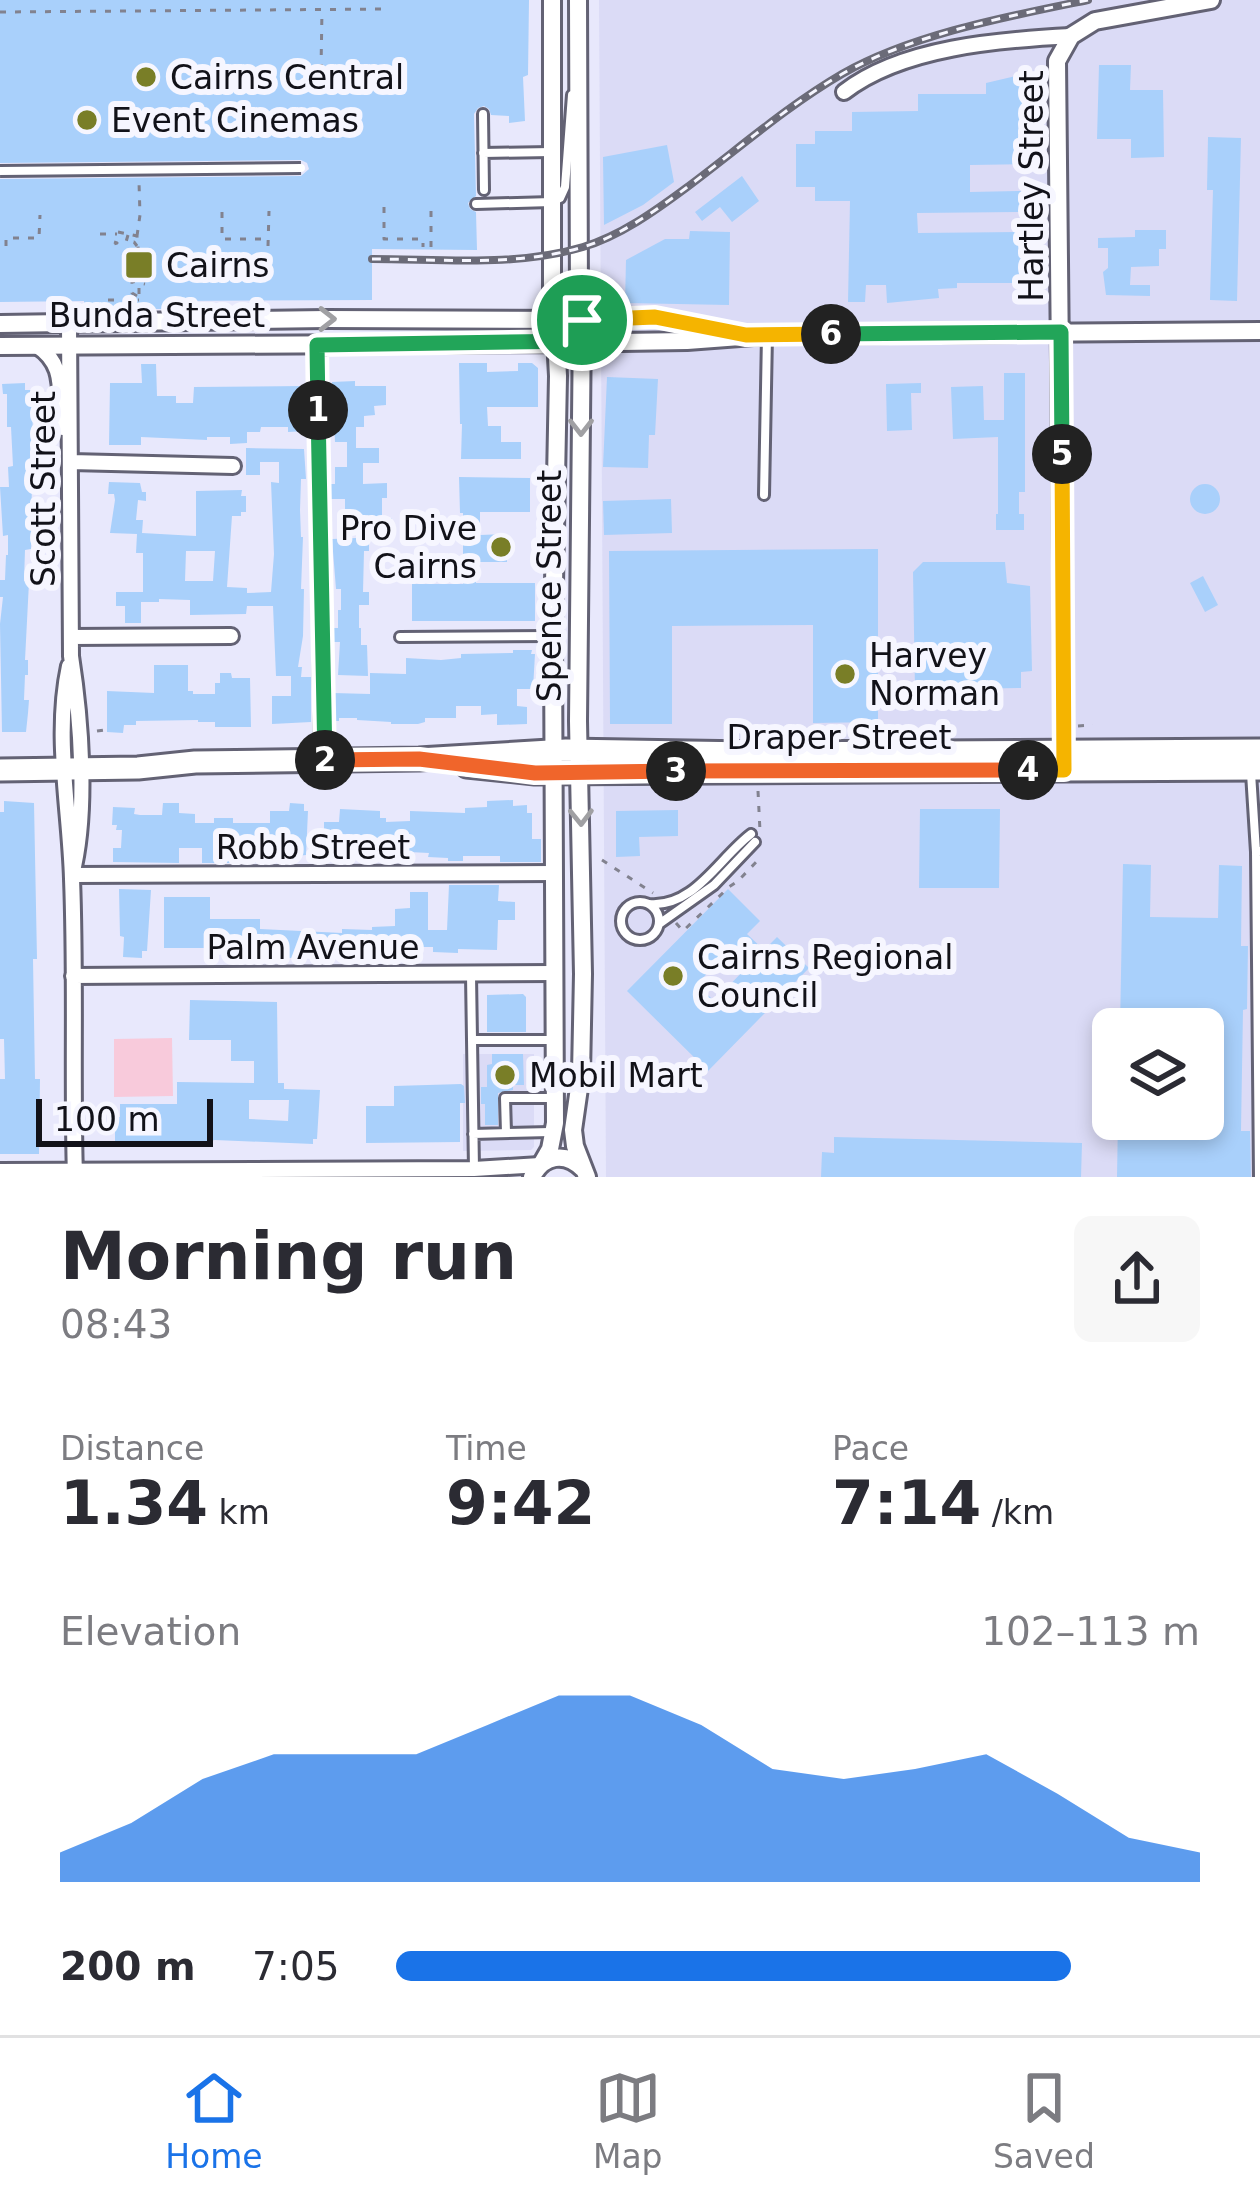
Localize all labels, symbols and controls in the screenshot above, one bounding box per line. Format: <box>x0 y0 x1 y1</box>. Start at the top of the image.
place label: Cairns Central <box>170 58 404 97</box>
marker: Cairns Central <box>133 64 159 90</box>
street label: Hartley Street <box>1012 70 1051 302</box>
place label: Event Cinemas <box>111 101 359 140</box>
marker: Event Cinemas <box>74 107 100 133</box>
place label: Cairns <box>166 246 270 285</box>
marker: Cairns <box>123 249 155 281</box>
pin <box>531 269 633 371</box>
icon: arrive <box>549 287 615 353</box>
street label: Bunda Street <box>49 296 265 335</box>
pin: 6 <box>801 304 861 364</box>
one-way arrow <box>318 307 337 333</box>
text: 6 <box>820 314 842 353</box>
pin: 1 <box>288 380 348 440</box>
text: 1 <box>307 390 329 429</box>
street label: Scott Street <box>24 391 63 587</box>
one-way arrow <box>568 418 594 437</box>
pin: 5 <box>1032 424 1092 484</box>
text: 5 <box>1051 434 1073 473</box>
street label: Spence Street <box>530 470 569 702</box>
place label: Pro Dive Cairns <box>340 509 477 586</box>
marker: Pro Dive Cairns <box>488 534 514 560</box>
place label: Harvey Norman <box>869 636 1000 713</box>
marker: Harvey Norman <box>832 661 858 687</box>
street label: Draper Street <box>727 718 951 757</box>
pin: 2 <box>295 730 355 790</box>
text: 2 <box>314 740 336 779</box>
pin: 4 <box>998 740 1058 800</box>
pin: 3 <box>646 741 706 801</box>
text: 4 <box>1017 750 1039 789</box>
text: 3 <box>665 751 687 790</box>
one-way arrow <box>567 808 593 827</box>
street label: Robb Street <box>216 828 410 867</box>
street label: Palm Avenue <box>206 928 420 967</box>
place label: Cairns Regional Council <box>697 938 953 1015</box>
marker: Cairns Regional Council <box>660 963 686 989</box>
map controls <box>1092 1008 1224 1140</box>
button: layers <box>1092 1008 1224 1140</box>
place label: Mobil Mart <box>529 1056 703 1095</box>
marker: Mobil Mart <box>492 1062 518 1088</box>
scale bar <box>36 1093 213 1146</box>
text: 100 m <box>54 1100 160 1139</box>
button: share <box>1074 1216 1200 1342</box>
text: Morning run <box>60 1218 517 1295</box>
text: 08:43 <box>60 1302 172 1347</box>
text: Distance <box>60 1429 204 1468</box>
text: Time <box>446 1429 527 1468</box>
text: Pace <box>832 1429 909 1468</box>
text: 1.34 <box>60 1468 208 1538</box>
text: 9:42 <box>446 1468 595 1538</box>
text: 7:14 <box>832 1468 981 1538</box>
text: km <box>208 1493 270 1532</box>
text: /km <box>981 1493 1054 1532</box>
text: Elevation <box>60 1609 241 1654</box>
text: 102–113 m <box>981 1609 1200 1654</box>
text: 200 m <box>60 1944 196 1989</box>
text: 7:05 <box>252 1944 340 1989</box>
tab: Home <box>165 2065 263 2176</box>
tab: Map <box>593 2065 663 2176</box>
tab: Saved <box>993 2065 1095 2176</box>

